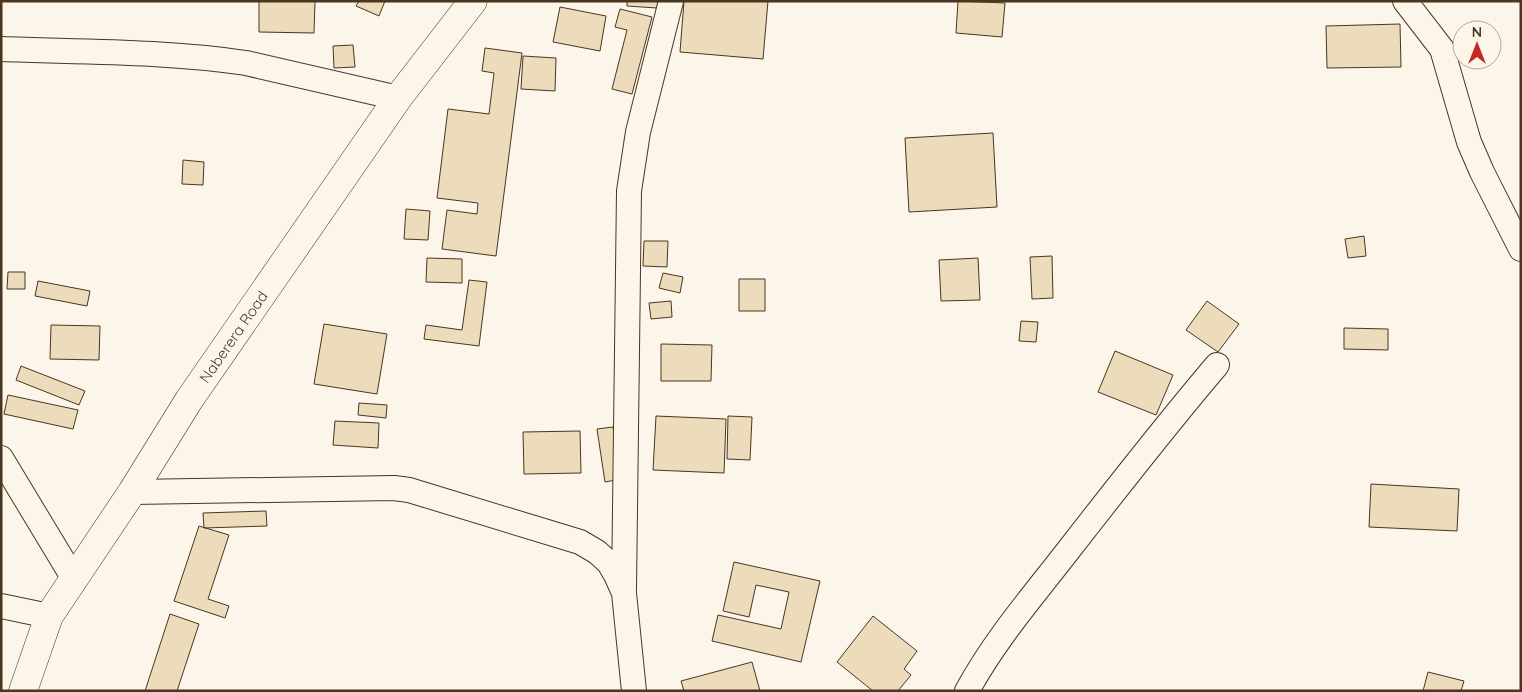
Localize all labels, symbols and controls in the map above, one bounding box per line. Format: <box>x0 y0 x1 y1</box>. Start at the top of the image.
north arrow <box>1452 20 1502 70</box>
text: N <box>1472 23 1482 41</box>
street label: Naberera Road <box>194 287 271 386</box>

